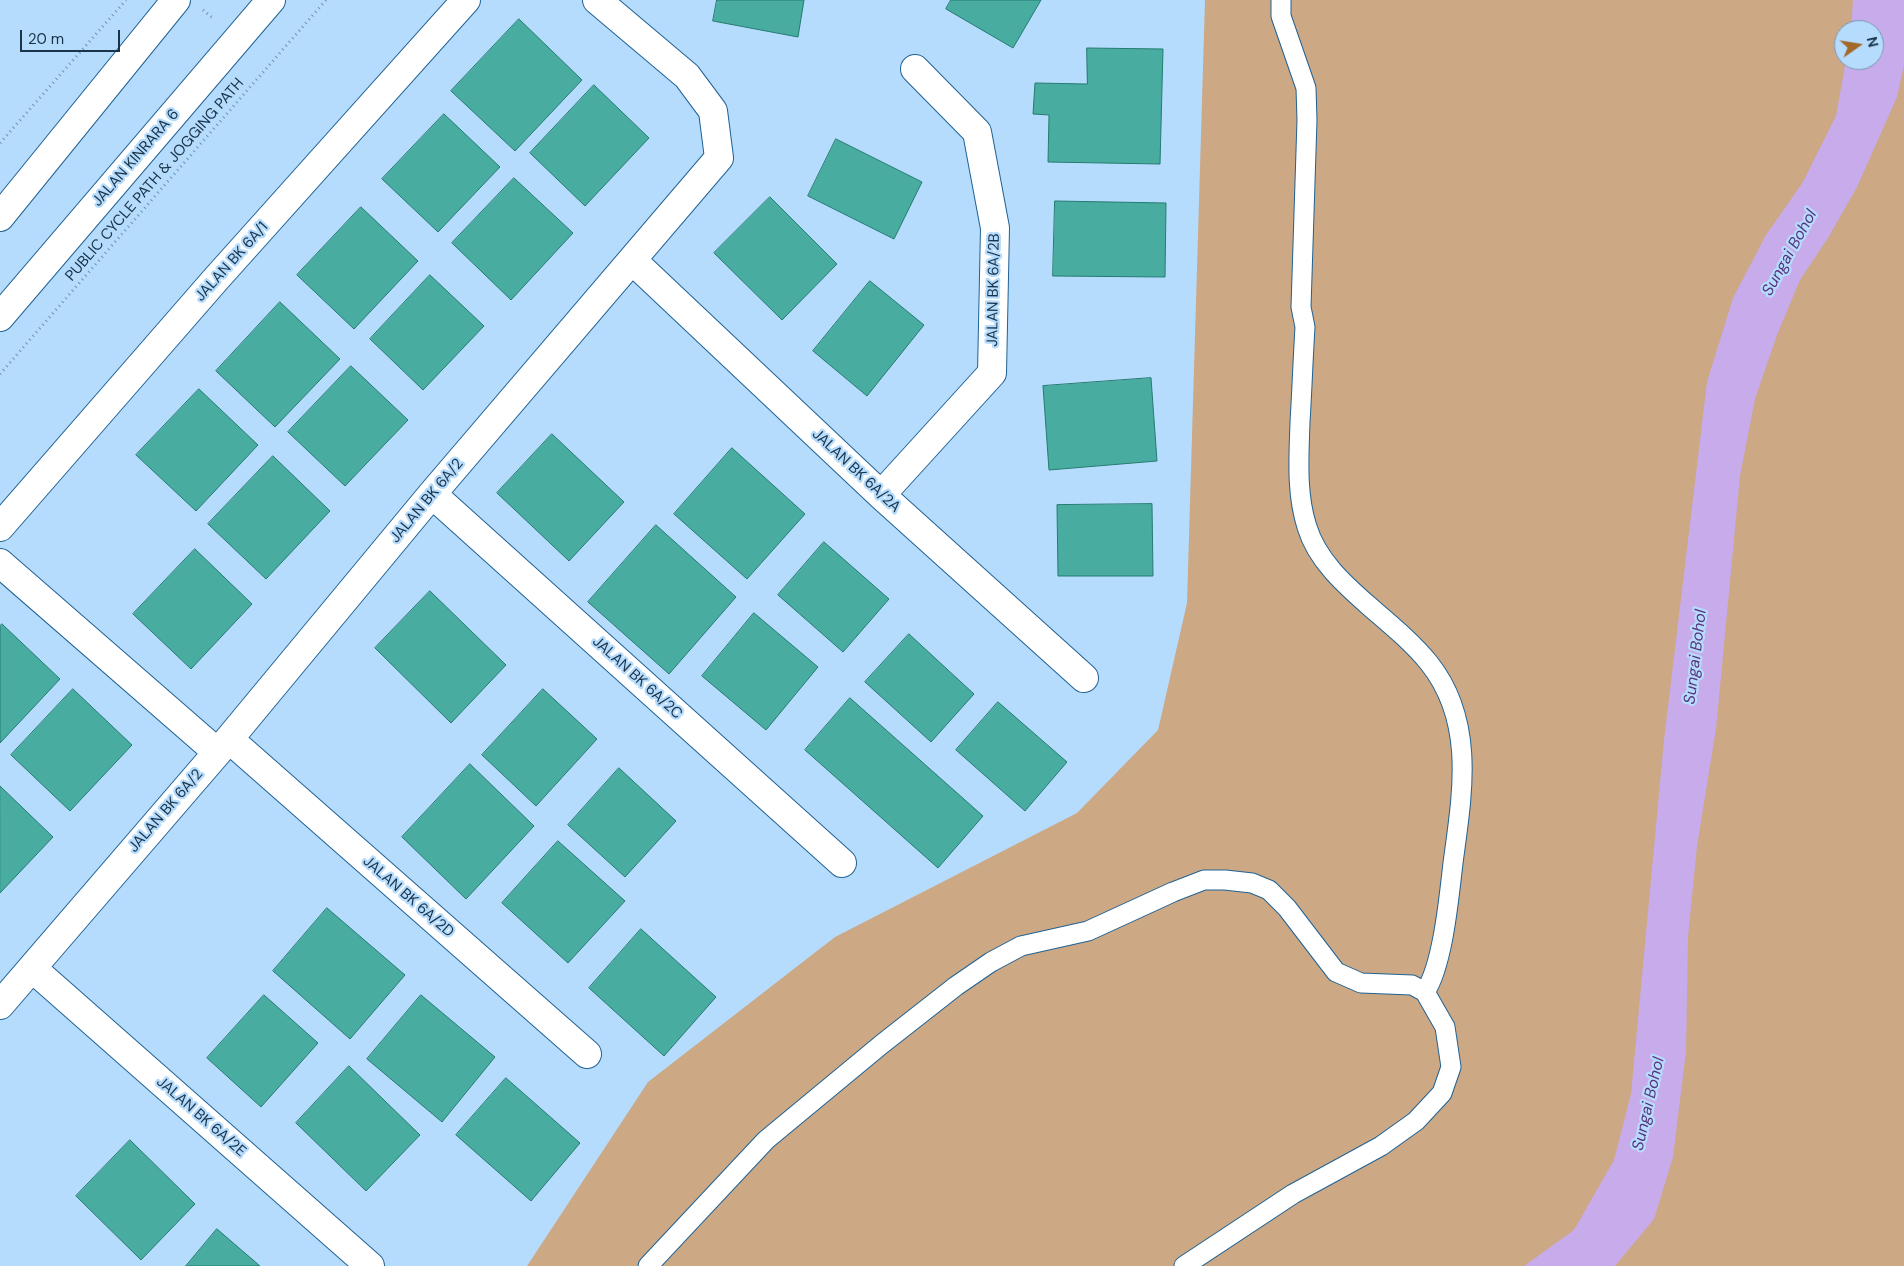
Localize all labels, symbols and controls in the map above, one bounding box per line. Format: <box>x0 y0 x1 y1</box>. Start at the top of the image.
scale bar <box>22 20 122 52</box>
north arrow <box>1834 20 1884 70</box>
text: 20 m <box>28 29 64 49</box>
text: N <box>1863 35 1883 49</box>
street label: PUBLIC CYCLE PATH & JOGGING PATH <box>62 75 248 285</box>
street label: JALAN KINRARA 6 <box>89 106 183 210</box>
water label: Sungai Bohol <box>1759 207 1821 299</box>
street label: JALAN BK 6A/1 <box>192 219 272 305</box>
street label: JALAN BK 6A/2B <box>984 233 1004 347</box>
street label: JALAN BK 6A/2A <box>808 425 904 517</box>
street label: JALAN BK 6A/2 <box>387 455 467 547</box>
water label: Sungai Bohol <box>1681 609 1711 705</box>
street label: JALAN BK 6A/2C <box>588 633 686 723</box>
street label: JALAN BK 6A/2 <box>125 766 207 856</box>
street label: JALAN BK 6A/2D <box>359 853 457 941</box>
water label: Sungai Bohol <box>1629 1055 1669 1153</box>
street label: JALAN BK 6A/2E <box>153 1073 249 1161</box>

